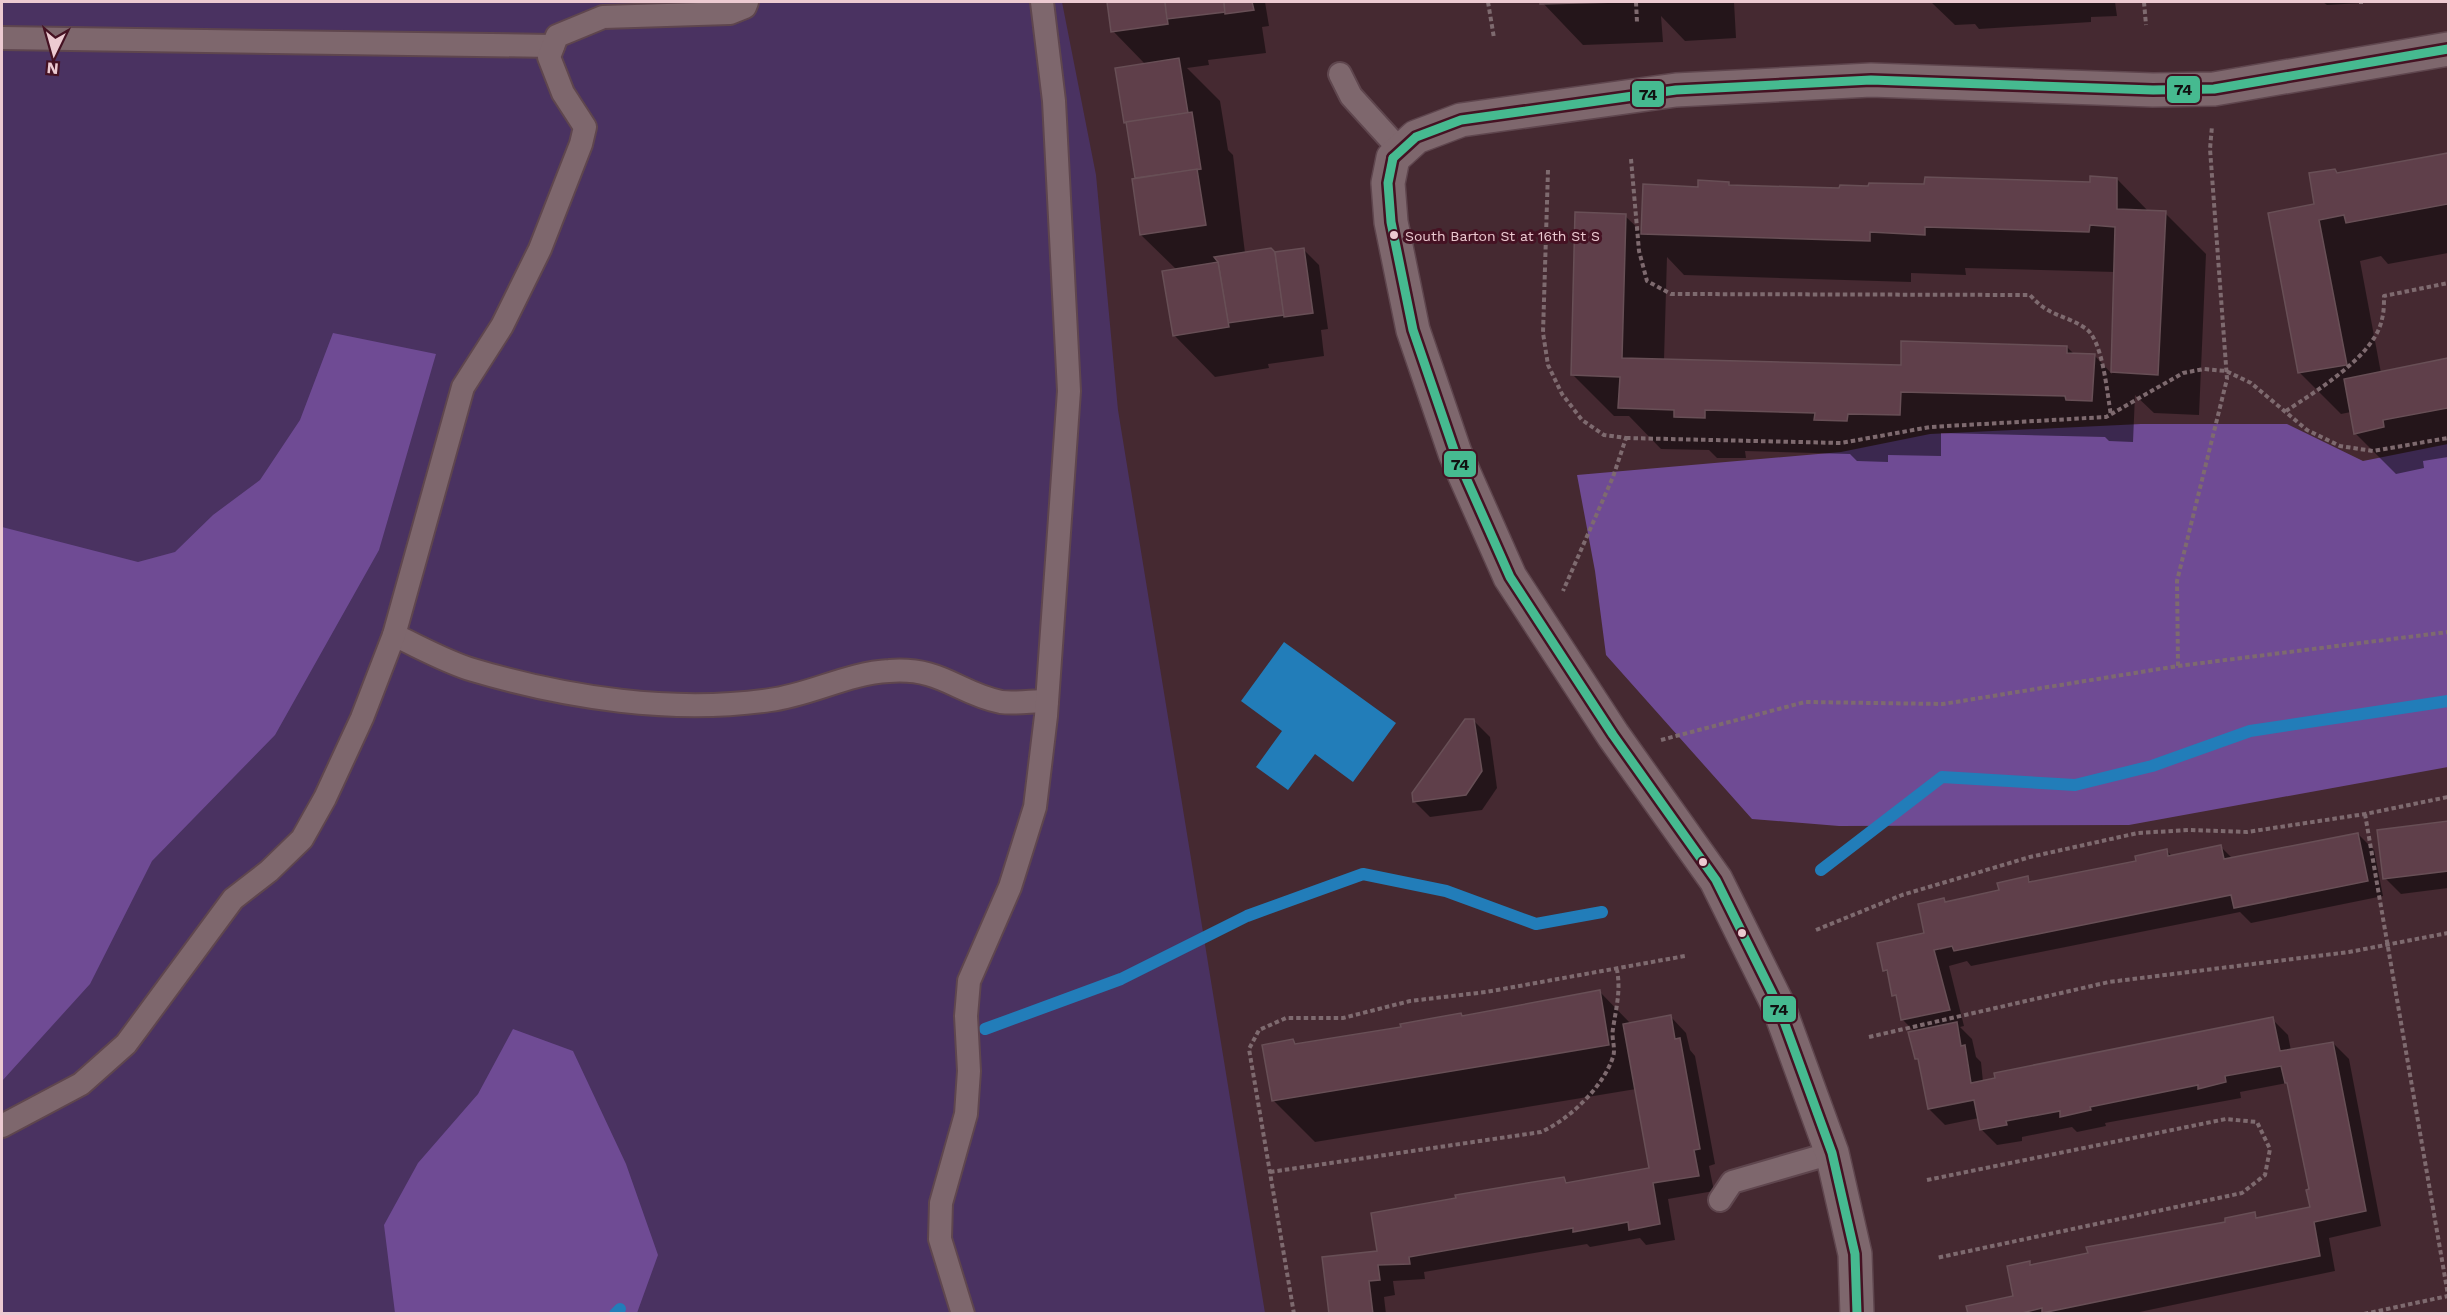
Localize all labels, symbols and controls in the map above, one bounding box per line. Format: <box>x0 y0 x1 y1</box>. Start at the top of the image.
north arrow <box>24 24 84 84</box>
text: N <box>46 58 59 78</box>
line badge: 74 <box>2166 75 2201 104</box>
line badge: 74 <box>1631 80 1665 108</box>
text: 74 <box>2174 80 2192 99</box>
text: 74 <box>1639 85 1657 104</box>
place label: South Barton St at 16th St S <box>1405 228 1600 244</box>
marker: South Barton St at 16th St S <box>1388 229 1400 241</box>
line badge: 74 <box>1443 450 1477 478</box>
text: 74 <box>1451 455 1469 474</box>
unlabelled marker <box>1697 856 1709 868</box>
unlabelled marker <box>1736 927 1748 939</box>
line badge: 74 <box>1762 995 1797 1023</box>
text: 74 <box>1770 1000 1788 1019</box>

